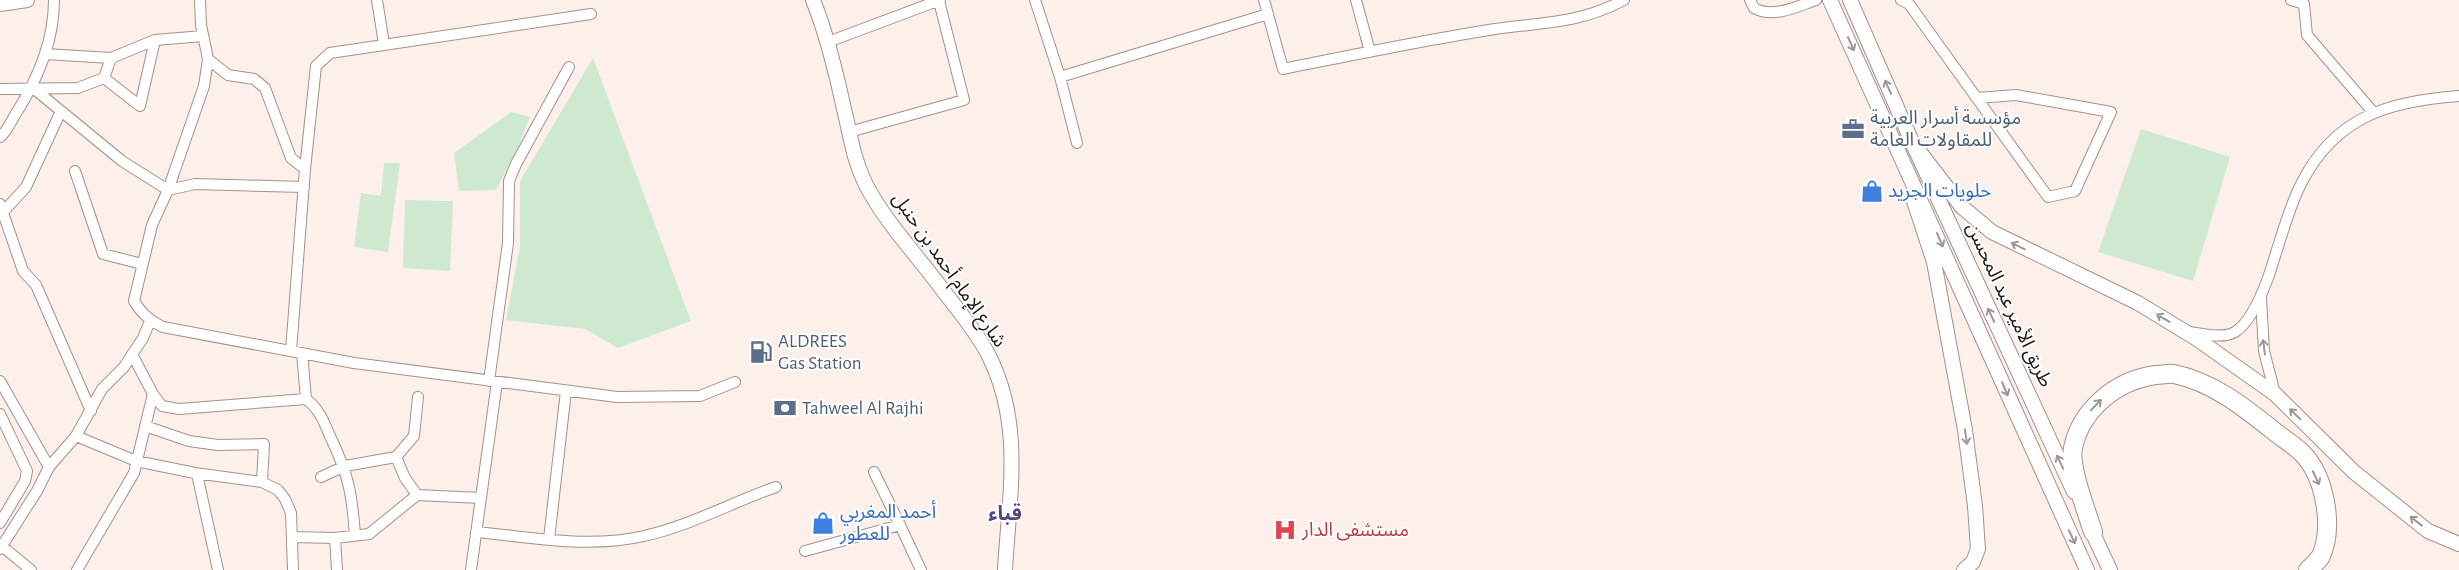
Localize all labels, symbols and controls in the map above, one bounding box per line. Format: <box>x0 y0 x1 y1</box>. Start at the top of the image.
one-way arrow <box>1846 36 1856 51</box>
one-way arrow <box>1883 80 1893 95</box>
place label: مؤسسة أسرار العربية للمقاولات العامة <box>1870 106 2021 151</box>
office icon: مؤسسة أسرار العربية للمقاولات العامة <box>1840 116 1866 142</box>
shop icon: حلويات الجريد <box>1859 178 1885 204</box>
place label: حلويات الجريد <box>1888 182 1991 202</box>
street label: شارع الإمام أحمد بن حنبل <box>885 188 1011 353</box>
street label: طريق الأمير عبد المحسن <box>1962 220 2056 391</box>
one-way arrow <box>1936 232 1946 247</box>
one-way arrow <box>2011 241 2026 251</box>
one-way arrow <box>1986 308 1996 323</box>
one-way arrow <box>2157 313 2171 323</box>
place label: ALDREES Gas Station <box>778 332 862 373</box>
fuel station icon: ALDREES Gas Station <box>748 339 774 365</box>
one-way arrow <box>2259 339 2269 355</box>
one-way arrow <box>2000 381 2010 396</box>
bank icon: Tahweel Al Rajhi <box>772 395 798 421</box>
place label: Tahweel Al Rajhi <box>802 399 924 418</box>
one-way arrow <box>2090 399 2102 411</box>
one-way arrow <box>2288 408 2301 420</box>
one-way arrow <box>1961 429 1971 445</box>
one-way arrow <box>2055 455 2065 470</box>
one-way arrow <box>2312 470 2322 485</box>
place label: أحمد المغربي للعطور <box>839 500 937 545</box>
district label: قباء <box>988 503 1022 525</box>
shop icon: أحمد المغربي للعطور <box>810 510 836 536</box>
one-way arrow <box>2410 516 2423 527</box>
hospital icon: مستشفى الدار <box>1272 517 1298 543</box>
place label: مستشفى الدار <box>1301 521 1409 541</box>
one-way arrow <box>2067 529 2077 544</box>

